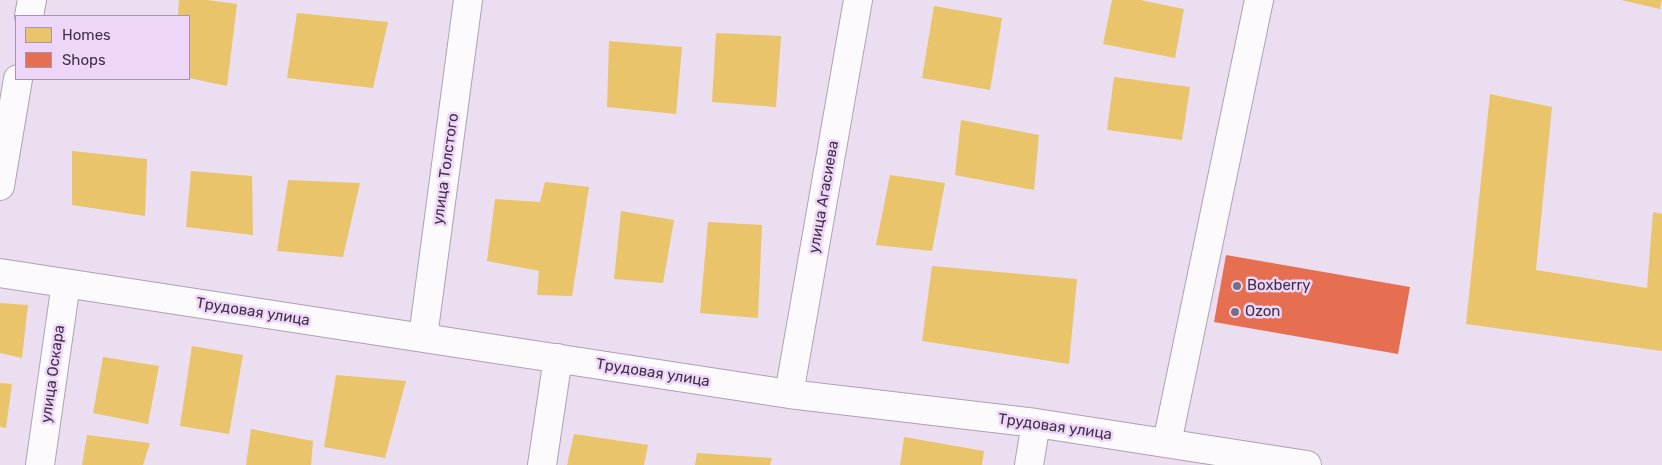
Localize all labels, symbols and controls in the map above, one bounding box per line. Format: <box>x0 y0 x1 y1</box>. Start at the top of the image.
legend <box>15 15 190 80</box>
text: Homes <box>62 26 111 44</box>
text: Shops <box>62 51 106 69</box>
street label: улица Толстого <box>429 112 463 226</box>
street label: улица Агасиева <box>805 139 843 255</box>
place label: Boxberry <box>1247 277 1311 295</box>
marker: Boxberry <box>1231 280 1243 292</box>
street label: Трудовая улица <box>195 294 311 330</box>
place label: Ozon <box>1245 303 1280 321</box>
marker: Ozon <box>1229 306 1241 318</box>
street label: улица Оскара <box>37 324 69 424</box>
street label: Трудовая улица <box>595 355 711 391</box>
street label: Трудовая улица <box>997 410 1113 444</box>

